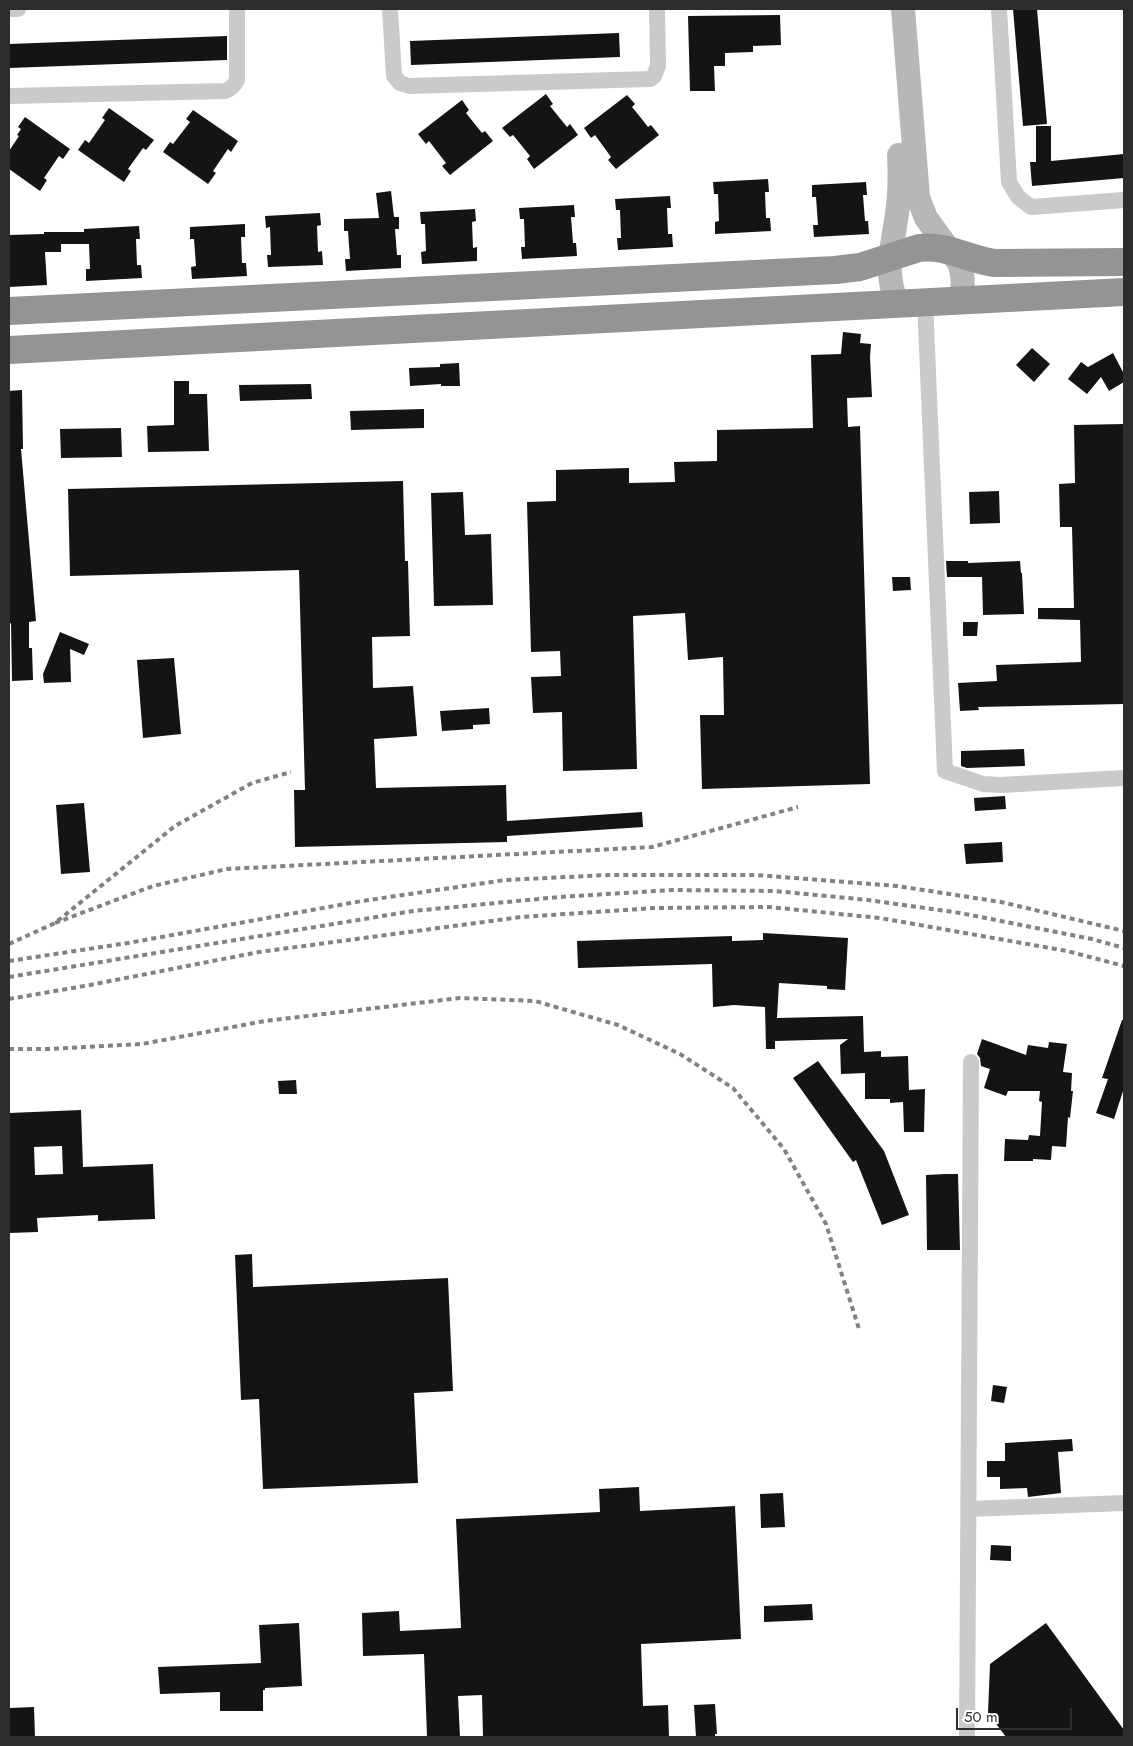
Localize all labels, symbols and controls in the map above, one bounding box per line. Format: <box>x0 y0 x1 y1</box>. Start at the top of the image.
scale bar <box>958 1698 1074 1730</box>
text: 50 m <box>964 1706 998 1728</box>

